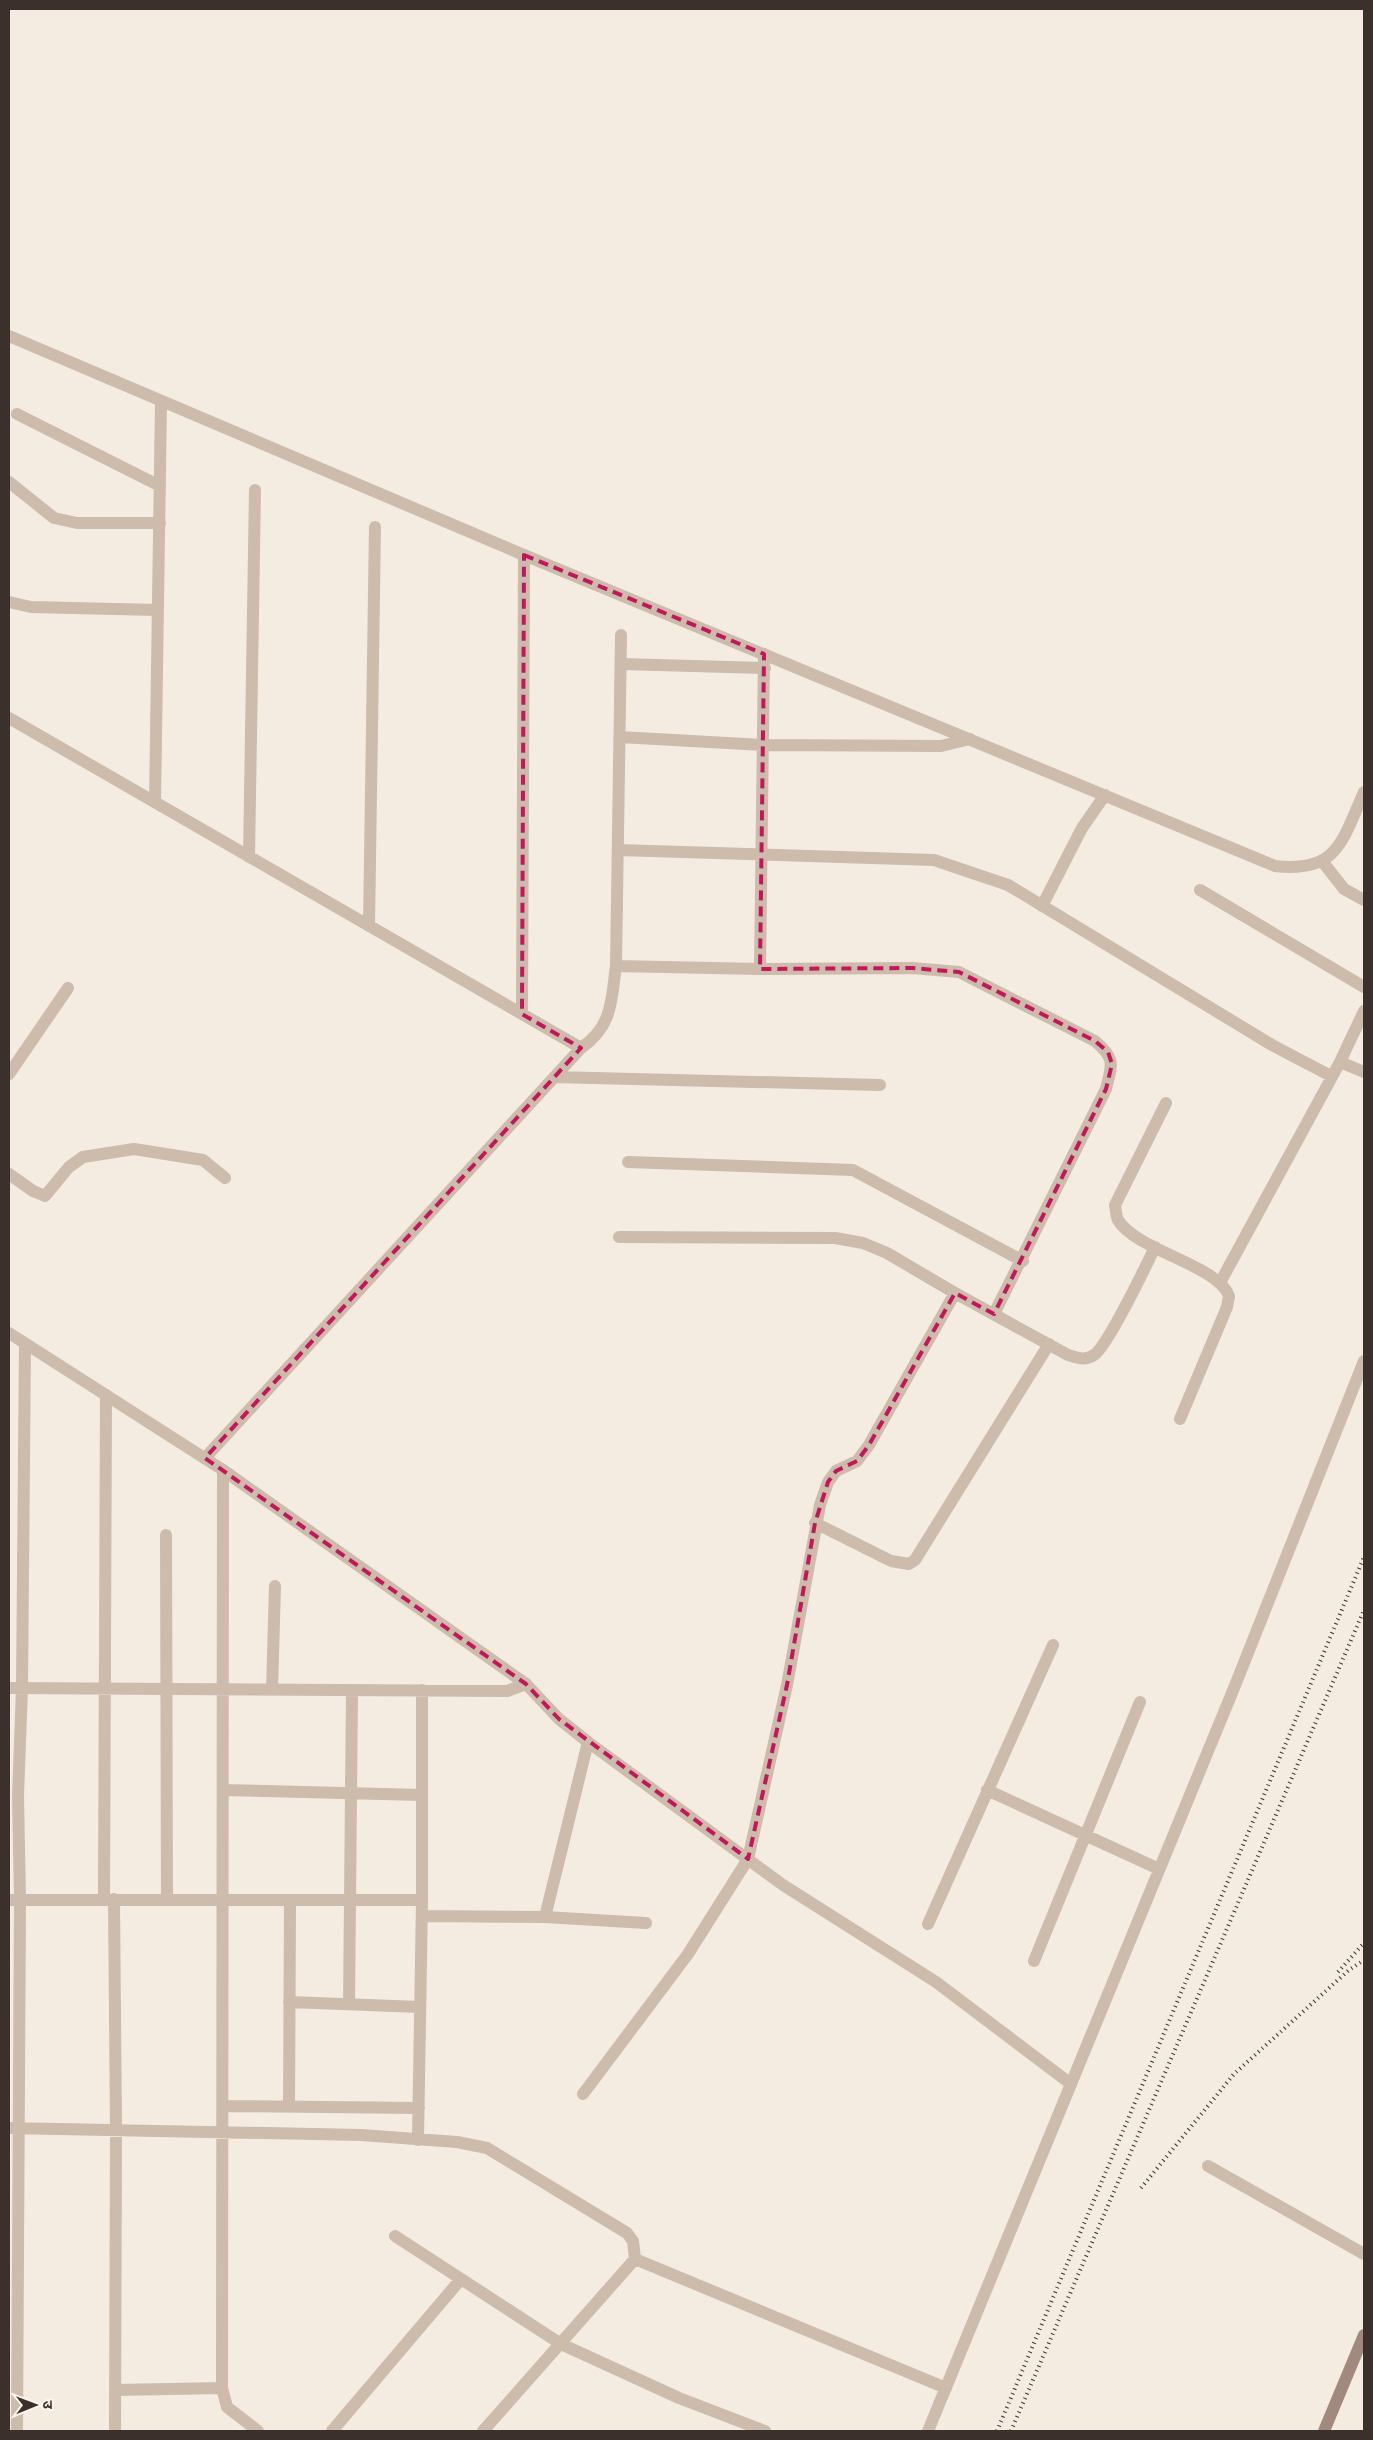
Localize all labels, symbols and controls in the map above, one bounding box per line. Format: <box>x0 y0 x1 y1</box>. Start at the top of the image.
north arrow <box>10 2380 60 2430</box>
text: उ <box>39 2400 58 2410</box>

